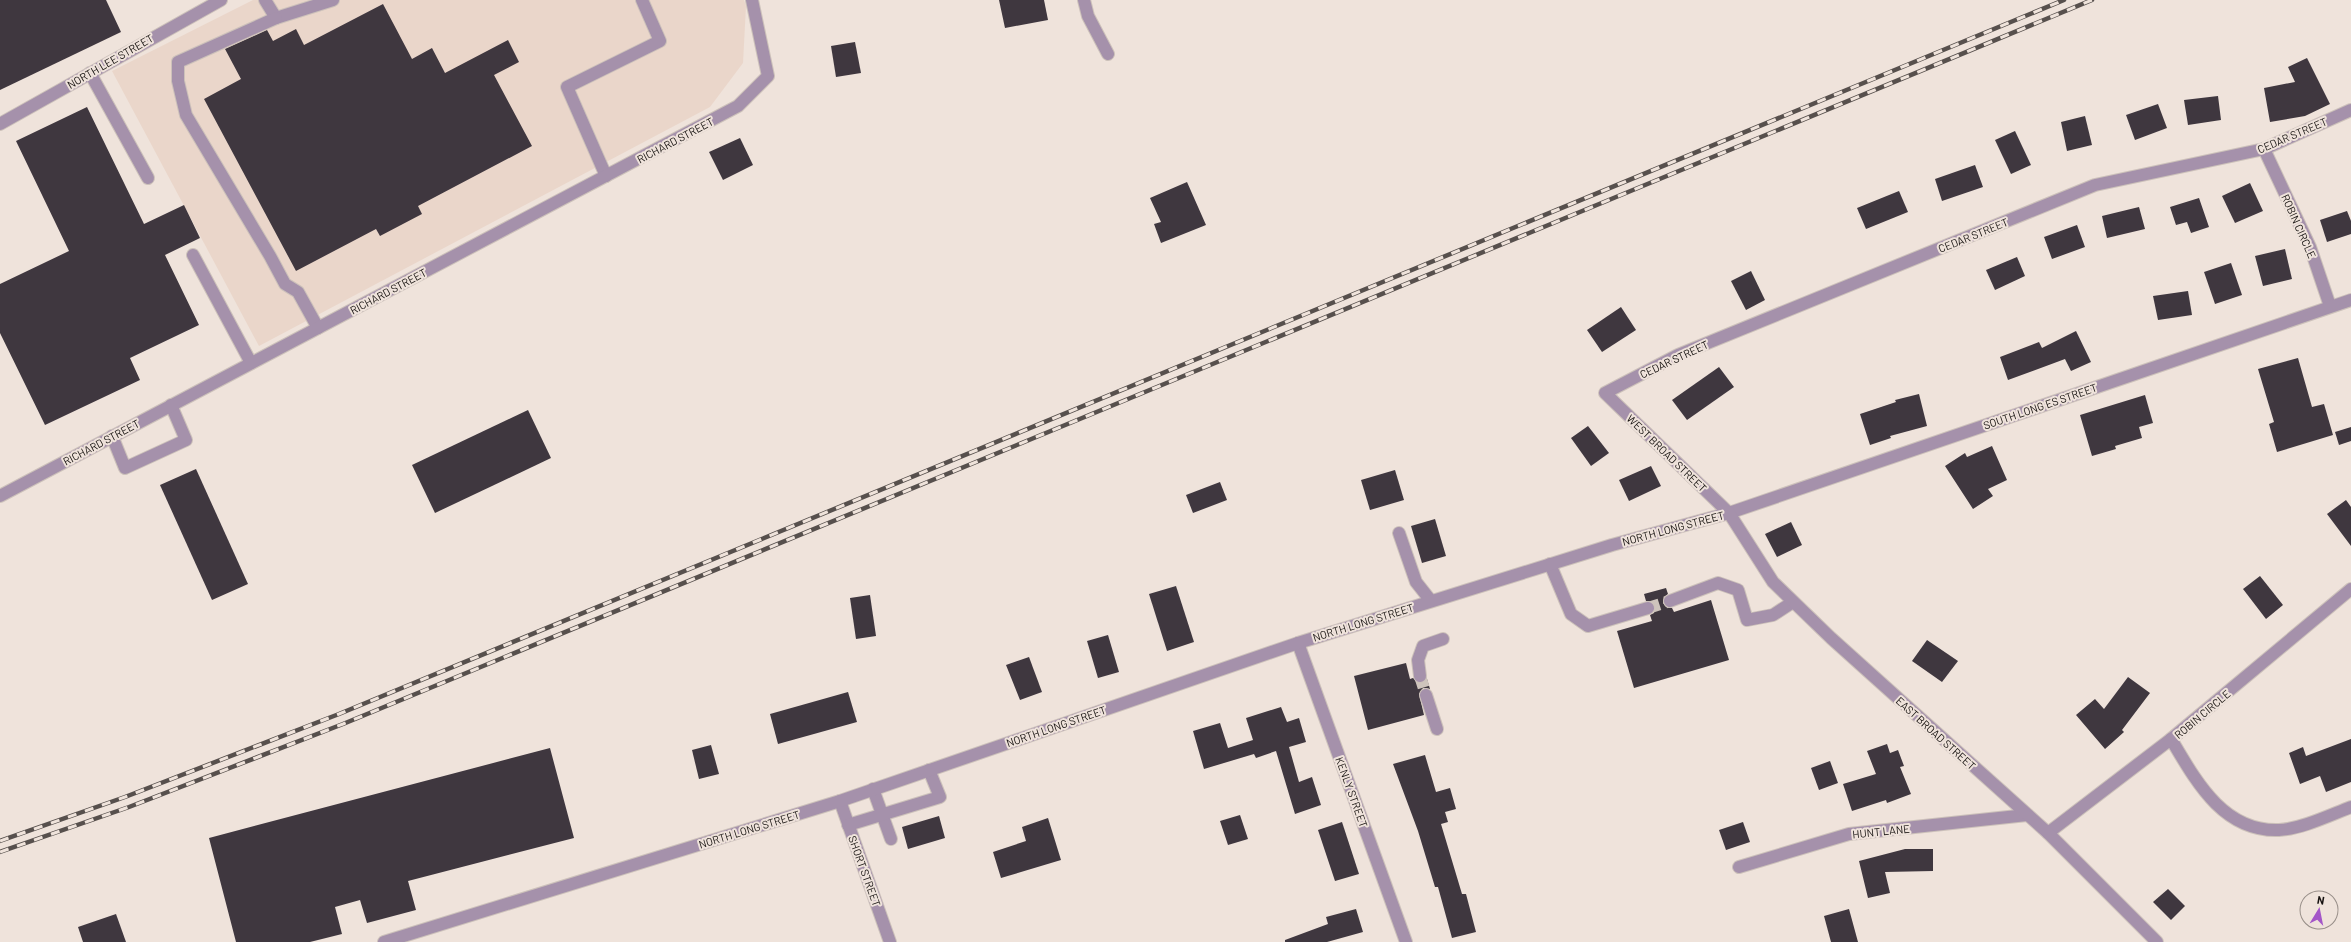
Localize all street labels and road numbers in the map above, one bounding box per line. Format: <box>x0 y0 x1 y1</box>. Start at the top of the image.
street label: NORTH LEE STREET <box>65 31 155 91</box>
street label: RICHARD STREET <box>635 114 715 166</box>
street label: CEDAR STREET <box>2255 115 2329 155</box>
street label: ROBIN CIRCLE <box>2279 192 2319 260</box>
street label: CEDAR STREET <box>1936 215 2010 255</box>
street label: RICHARD STREET <box>348 265 428 317</box>
street label: CEDAR STREET <box>1638 337 1710 381</box>
street label: SOUTH LONG ES STREET <box>1981 380 2099 432</box>
street label: WEST BROAD STREET <box>1624 412 1710 494</box>
street label: RICHARD STREET <box>61 416 141 468</box>
street label: NORTH LONG STREET <box>1621 508 1725 548</box>
street label: NORTH LONG STREET <box>1311 600 1415 644</box>
street label: ROBIN CIRCLE <box>2171 687 2233 741</box>
street label: EAST BROAD STREET <box>1894 694 1978 772</box>
street label: NORTH LONG STREET <box>1004 703 1108 749</box>
street label: KENLY STREET <box>1333 755 1371 829</box>
street label: NORTH LONG STREET <box>697 807 801 851</box>
street label: HUNT LANE <box>1852 821 1911 840</box>
street label: SHORT STREET <box>846 834 884 908</box>

